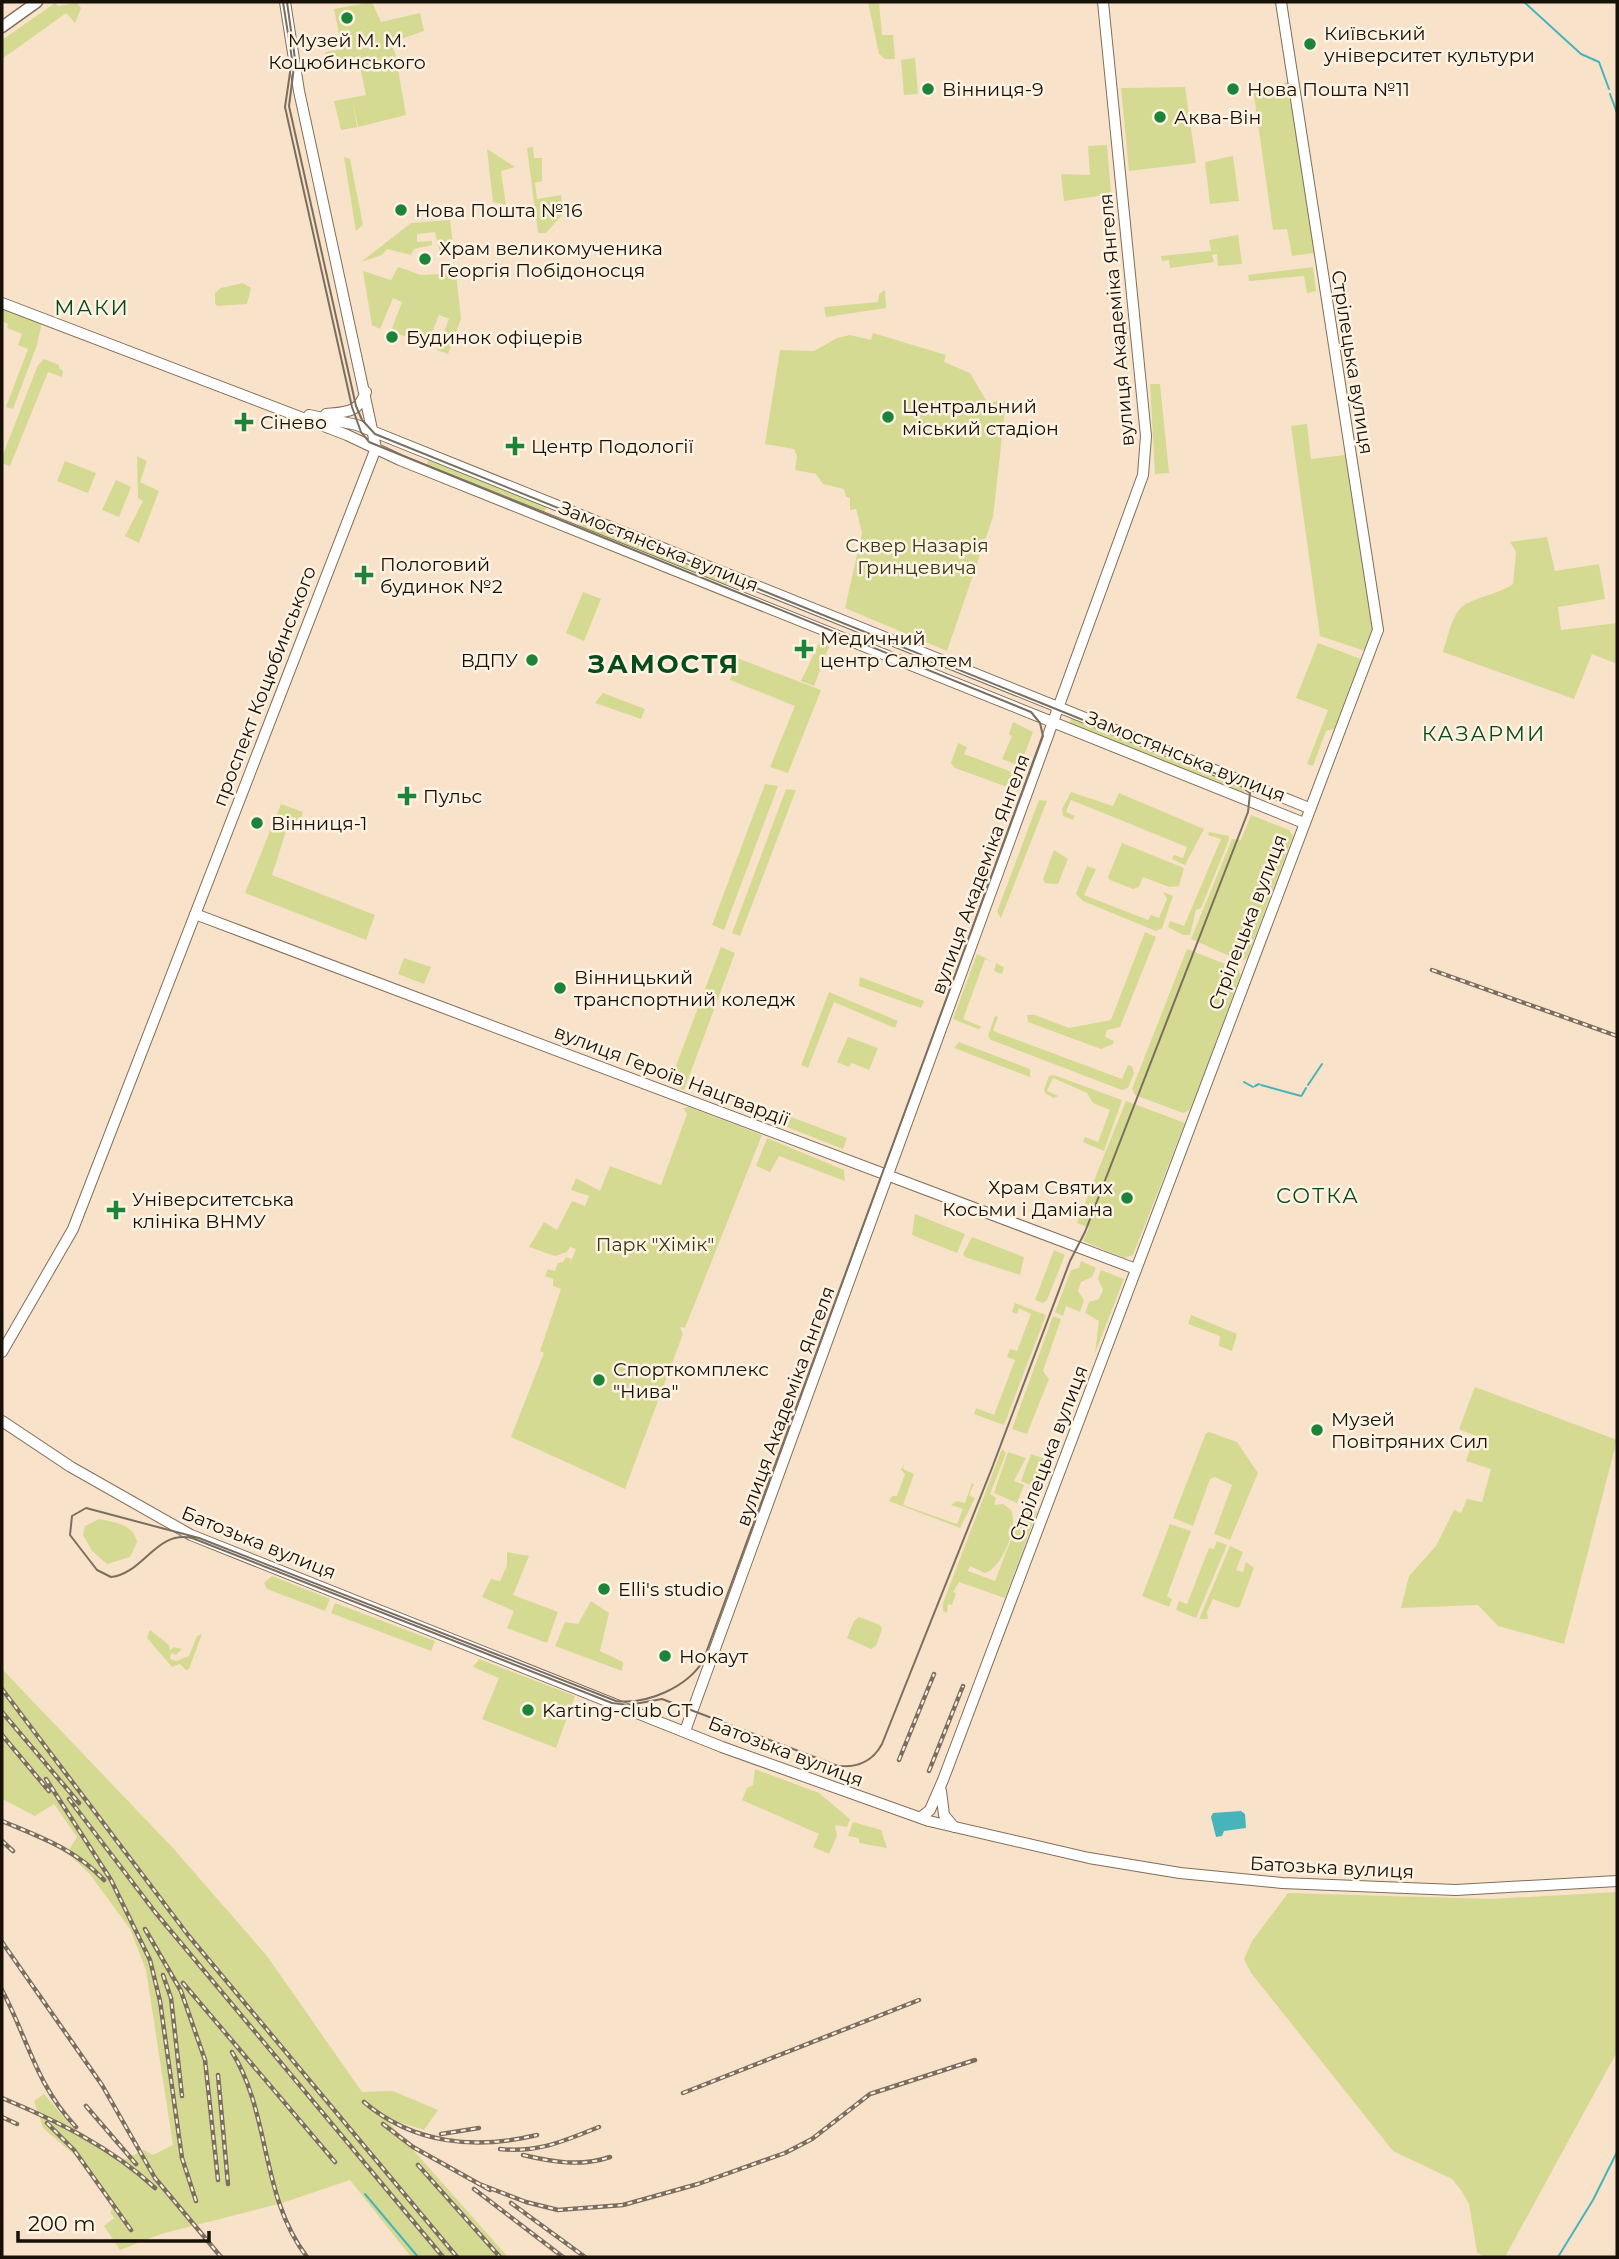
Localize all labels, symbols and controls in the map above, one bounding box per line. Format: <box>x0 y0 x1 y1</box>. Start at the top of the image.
marker: Музей М. М. Коцюбинського <box>339 10 355 26</box>
place label: Київський університет культури <box>1323 22 1535 67</box>
place label: Музей М. М. Коцюбинського <box>268 29 426 74</box>
marker: Київський університет культури <box>1302 36 1318 52</box>
place label: Вінниця-9 <box>942 78 1043 101</box>
place label: Нова Пошта №11 <box>1247 78 1410 101</box>
marker: Вінниця-9 <box>920 81 936 97</box>
marker: Нова Пошта №11 <box>1225 81 1241 97</box>
place label: Аква-Він <box>1174 106 1261 129</box>
marker: Аква-Він <box>1152 109 1168 125</box>
street label: вулиця Академіка Янгеля <box>1094 192 1139 447</box>
place label: Нова Пошта №16 <box>415 199 582 222</box>
marker: Нова Пошта №16 <box>393 202 409 218</box>
place label: Храм великомученика Георгія Побідоносця <box>439 237 663 282</box>
marker: Храм великомученика Георгія Побідоносця <box>417 251 433 267</box>
street label: Стрілецька вулиця <box>1327 268 1378 456</box>
district label: МАКИ <box>54 295 130 320</box>
place label: Будинок офіцерів <box>406 326 583 349</box>
marker: Будинок офіцерів <box>384 329 400 345</box>
place label: Центральний міський стадіон <box>902 395 1059 440</box>
marker: Центральний міський стадіон <box>880 409 896 425</box>
place label: Сінево <box>260 411 327 434</box>
marker: Сінево <box>234 412 254 432</box>
place label: Центр Подології <box>531 435 694 458</box>
marker: Центр Подології <box>505 436 525 456</box>
street label: Замостянська вулиця <box>556 496 762 597</box>
park label: Сквер Назарія Гринцевича <box>845 534 989 579</box>
place label: Пологовий будинок №2 <box>380 553 503 598</box>
street label: проспект Коцюбинського <box>208 563 321 810</box>
marker: Пологовий будинок №2 <box>354 565 374 585</box>
place label: Медичний центр Салютем <box>820 627 972 672</box>
marker: Медичний центр Салютем <box>794 639 814 659</box>
district label: ЗАМОСТЯ <box>587 648 740 680</box>
place label: ВДПУ <box>461 649 518 672</box>
marker: ВДПУ <box>524 652 540 668</box>
street label: Замостянська вулиця <box>1083 706 1289 807</box>
district label: КАЗАРМИ <box>1422 721 1546 746</box>
street label: вулиця Академіка Янгеля <box>926 751 1035 997</box>
place label: Пульс <box>423 785 483 808</box>
marker: Пульс <box>397 786 417 806</box>
place label: Вінниця-1 <box>271 812 367 835</box>
marker: Вінниця-1 <box>249 815 265 831</box>
street label: Стрілецька вулиця <box>1203 831 1292 1013</box>
place label: Вінницький транспортний коледж <box>574 966 796 1011</box>
marker: Вінницький транспортний коледж <box>552 980 568 996</box>
street label: вулиця Героїв Нацгвардії <box>551 1020 793 1131</box>
place label: Храм Святих Косьми і Даміана <box>942 1176 1113 1221</box>
district label: СОТКА <box>1276 1183 1360 1208</box>
place label: Університетська клініка ВНМУ <box>132 1188 294 1233</box>
marker: Храм Святих Косьми і Даміана <box>1119 1190 1135 1206</box>
marker: Університетська клініка ВНМУ <box>106 1200 126 1220</box>
park label: Парк "Хімік" <box>596 1233 714 1256</box>
street label: вулиця Академіка Янгеля <box>731 1283 840 1529</box>
place label: Спорткомплекс "Нива" <box>613 1358 769 1403</box>
street label: Стрілецька вулиця <box>1004 1362 1093 1544</box>
marker: Спорткомплекс "Нива" <box>591 1372 607 1388</box>
place label: Музей Повітряних Сил <box>1331 1408 1488 1453</box>
marker: Музей Повітряних Сил <box>1309 1422 1325 1438</box>
street label: Батозька вулиця <box>178 1501 339 1584</box>
place label: Elli's studio <box>618 1578 724 1601</box>
marker: Elli's studio <box>596 1581 612 1597</box>
place label: Нокаут <box>679 1645 748 1668</box>
marker: Нокаут <box>657 1648 673 1664</box>
place label: Karting-club GT <box>542 1699 692 1722</box>
marker: Karting-club GT <box>520 1702 536 1718</box>
street label: Батозька вулиця <box>705 1711 867 1792</box>
street label: Батозька вулиця <box>1249 1852 1415 1883</box>
scale bar <box>18 2200 208 2244</box>
text: 200 m <box>28 2211 95 2236</box>

